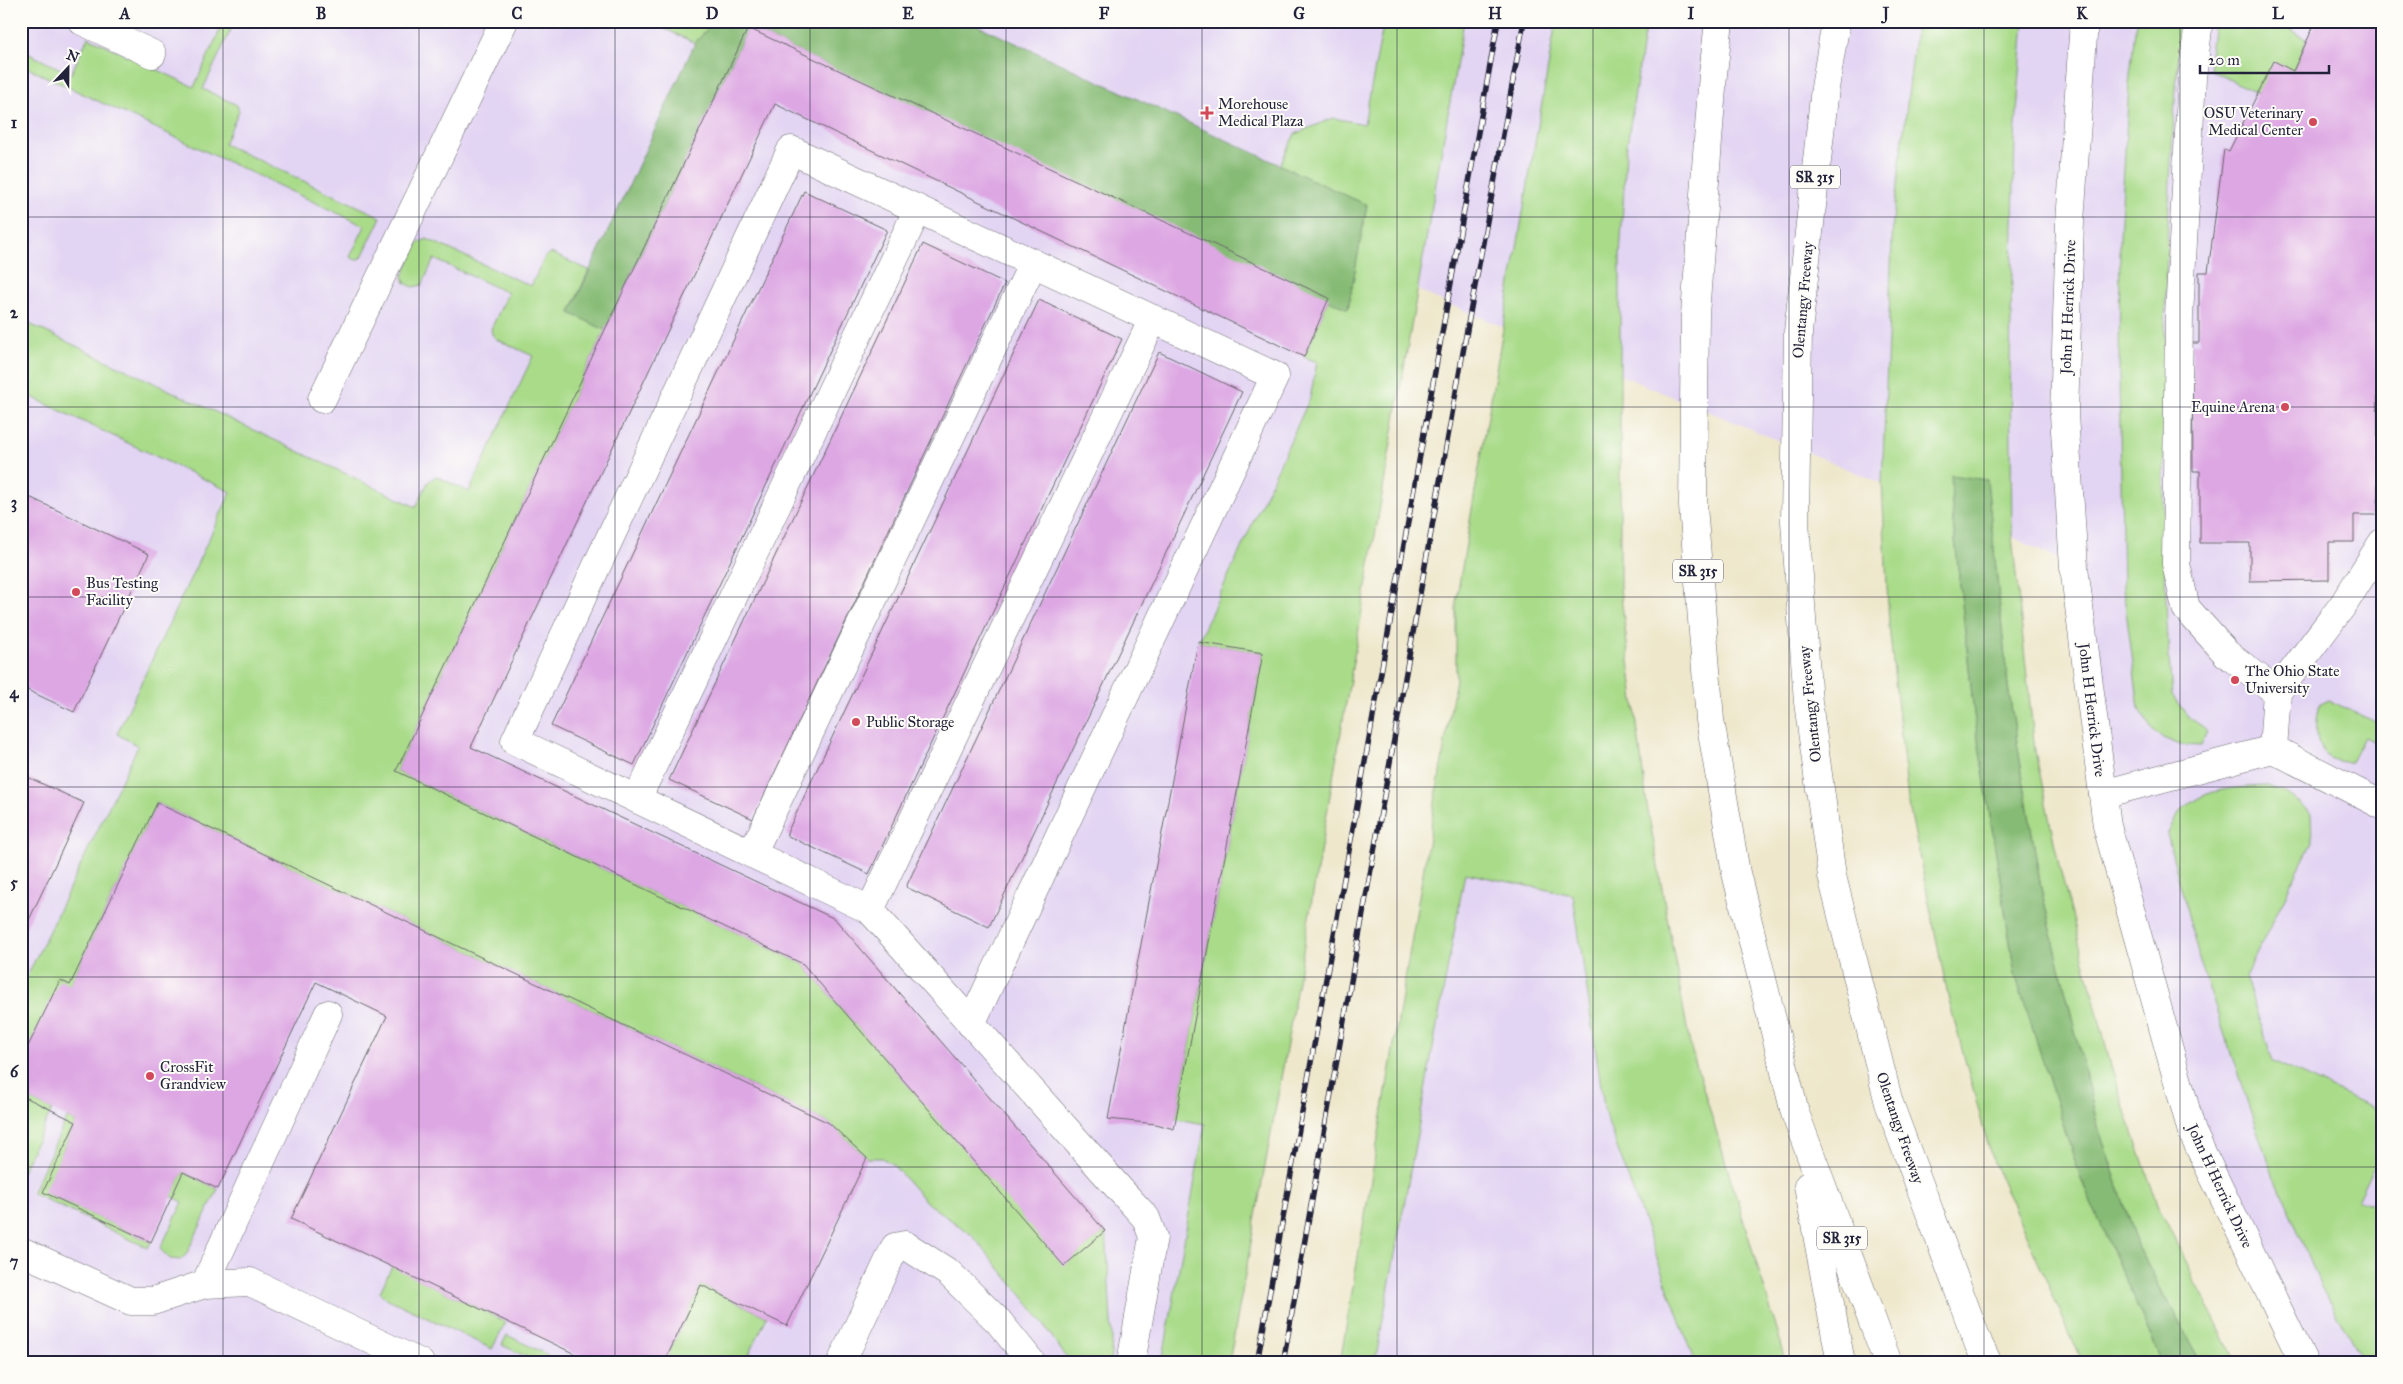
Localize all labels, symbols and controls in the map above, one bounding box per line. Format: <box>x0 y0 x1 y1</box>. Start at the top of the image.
text: A <box>119 4 131 23</box>
text: B <box>316 4 326 23</box>
text: C <box>512 4 523 23</box>
text: D <box>706 4 719 23</box>
text: E <box>902 4 914 23</box>
text: F <box>1099 4 1110 23</box>
text: G <box>1293 4 1305 23</box>
text: H <box>1488 4 1502 23</box>
text: I <box>1688 4 1695 23</box>
text: J <box>1881 4 1890 24</box>
text: K <box>2076 4 2088 23</box>
text: L <box>2272 4 2284 23</box>
north arrow <box>42 42 92 92</box>
scale bar <box>2200 42 2329 74</box>
text: N <box>64 46 81 67</box>
text: 20 m <box>2208 51 2240 69</box>
place label: Morehouse Medical Plaza <box>1218 95 1304 130</box>
place label: OSU Veterinary Medical Center <box>2204 104 2304 139</box>
marker: Morehouse Medical Plaza <box>1200 106 1214 120</box>
text: 1 <box>11 113 18 132</box>
marker: OSU Veterinary Medical Center <box>2307 116 2319 128</box>
road number: SR 315 <box>1790 166 1840 188</box>
street label: John H Herrick Drive <box>2057 239 2080 377</box>
street label: Olentangy Freeway <box>1789 240 1817 359</box>
text: 2 <box>10 303 19 322</box>
place label: Equine Arena <box>2191 398 2276 417</box>
marker: Equine Arena <box>2279 401 2291 413</box>
text: 3 <box>11 493 17 513</box>
road number: SR 315 <box>1673 560 1723 582</box>
place label: Bus Testing Facility <box>86 574 159 609</box>
marker: Bus Testing Facility <box>70 586 82 598</box>
street label: John H Herrick Drive <box>2074 640 2109 778</box>
street label: Olentangy Freeway <box>1795 644 1825 763</box>
place label: The Ohio State University <box>2245 662 2340 697</box>
marker: The Ohio State University <box>2229 674 2241 686</box>
text: 4 <box>10 683 20 703</box>
place label: Public Storage <box>866 713 954 731</box>
marker: Public Storage <box>850 716 862 728</box>
text: 5 <box>10 873 18 892</box>
place label: CrossFit Grandview <box>160 1058 226 1093</box>
text: 6 <box>10 1062 19 1081</box>
marker: CrossFit Grandview <box>144 1070 156 1082</box>
street label: Olentangy Freeway <box>1872 1070 1928 1187</box>
street label: John H Herrick Drive <box>2182 1119 2257 1251</box>
road number: SR 315 <box>1817 1226 1867 1250</box>
text: 7 <box>10 1252 19 1271</box>

